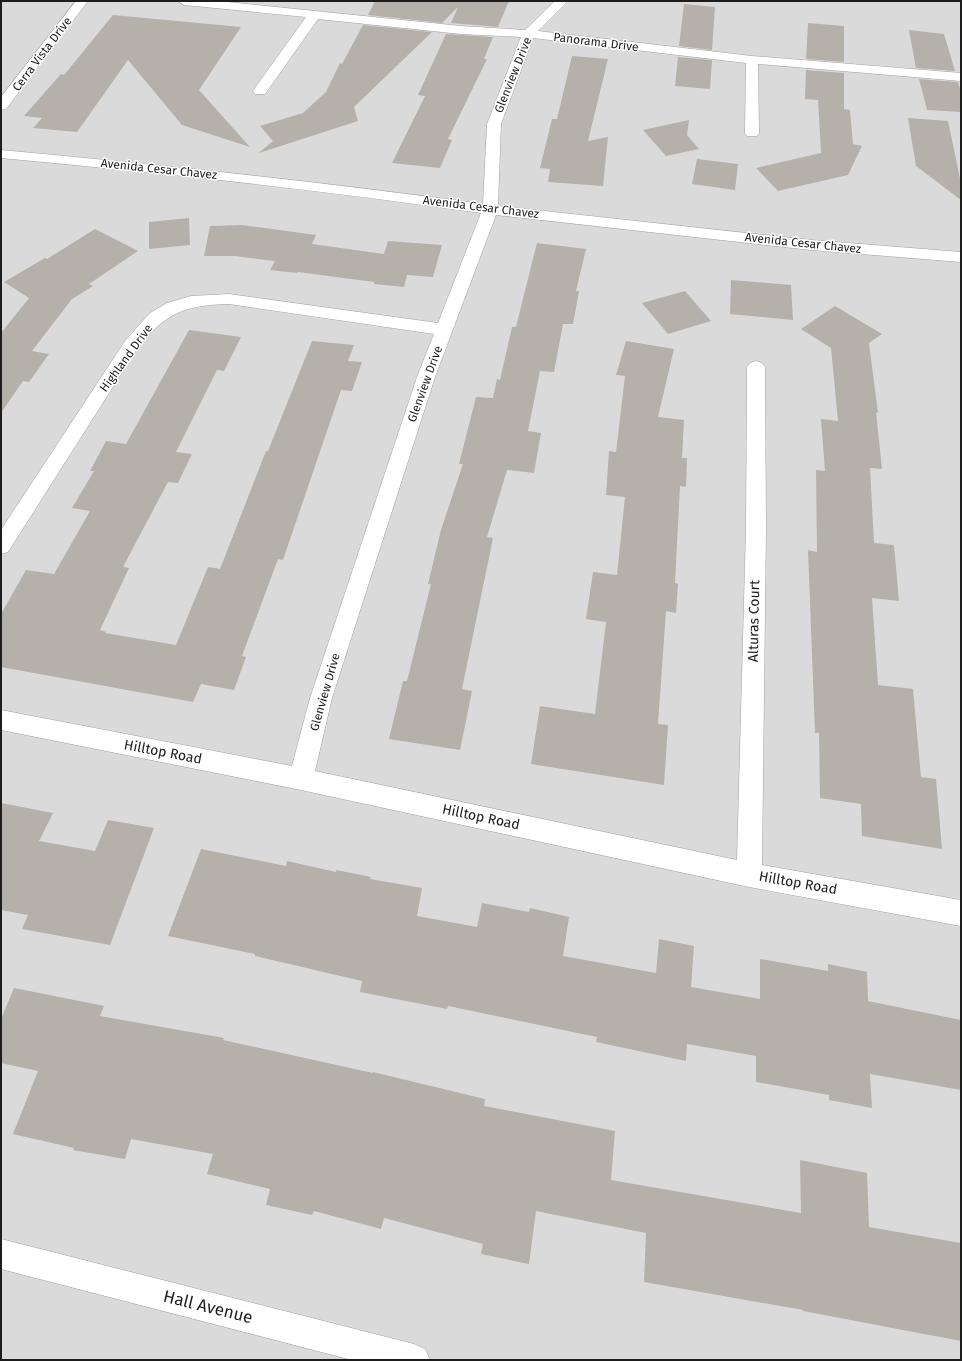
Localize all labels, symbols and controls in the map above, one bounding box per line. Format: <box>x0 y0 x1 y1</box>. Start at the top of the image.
street label: Cerra Vista Drive <box>10 14 74 94</box>
street label: Panorama Drive <box>553 30 639 54</box>
street label: Glenview Drive <box>491 35 535 115</box>
street label: Avenida Cesar Chavez <box>100 156 218 182</box>
street label: Avenida Cesar Chavez <box>422 193 540 221</box>
street label: Avenida Cesar Chavez <box>744 230 862 256</box>
street label: Highland Drive <box>97 321 155 395</box>
street label: Glenview Drive <box>405 344 445 424</box>
street label: Alturas Court <box>745 579 763 662</box>
street label: Glenview Drive <box>307 651 343 733</box>
street label: Hilltop Road <box>123 736 203 768</box>
street label: Hilltop Road <box>441 800 521 834</box>
street label: Hilltop Road <box>758 868 838 898</box>
street label: Hall Avenue <box>161 1286 255 1328</box>

